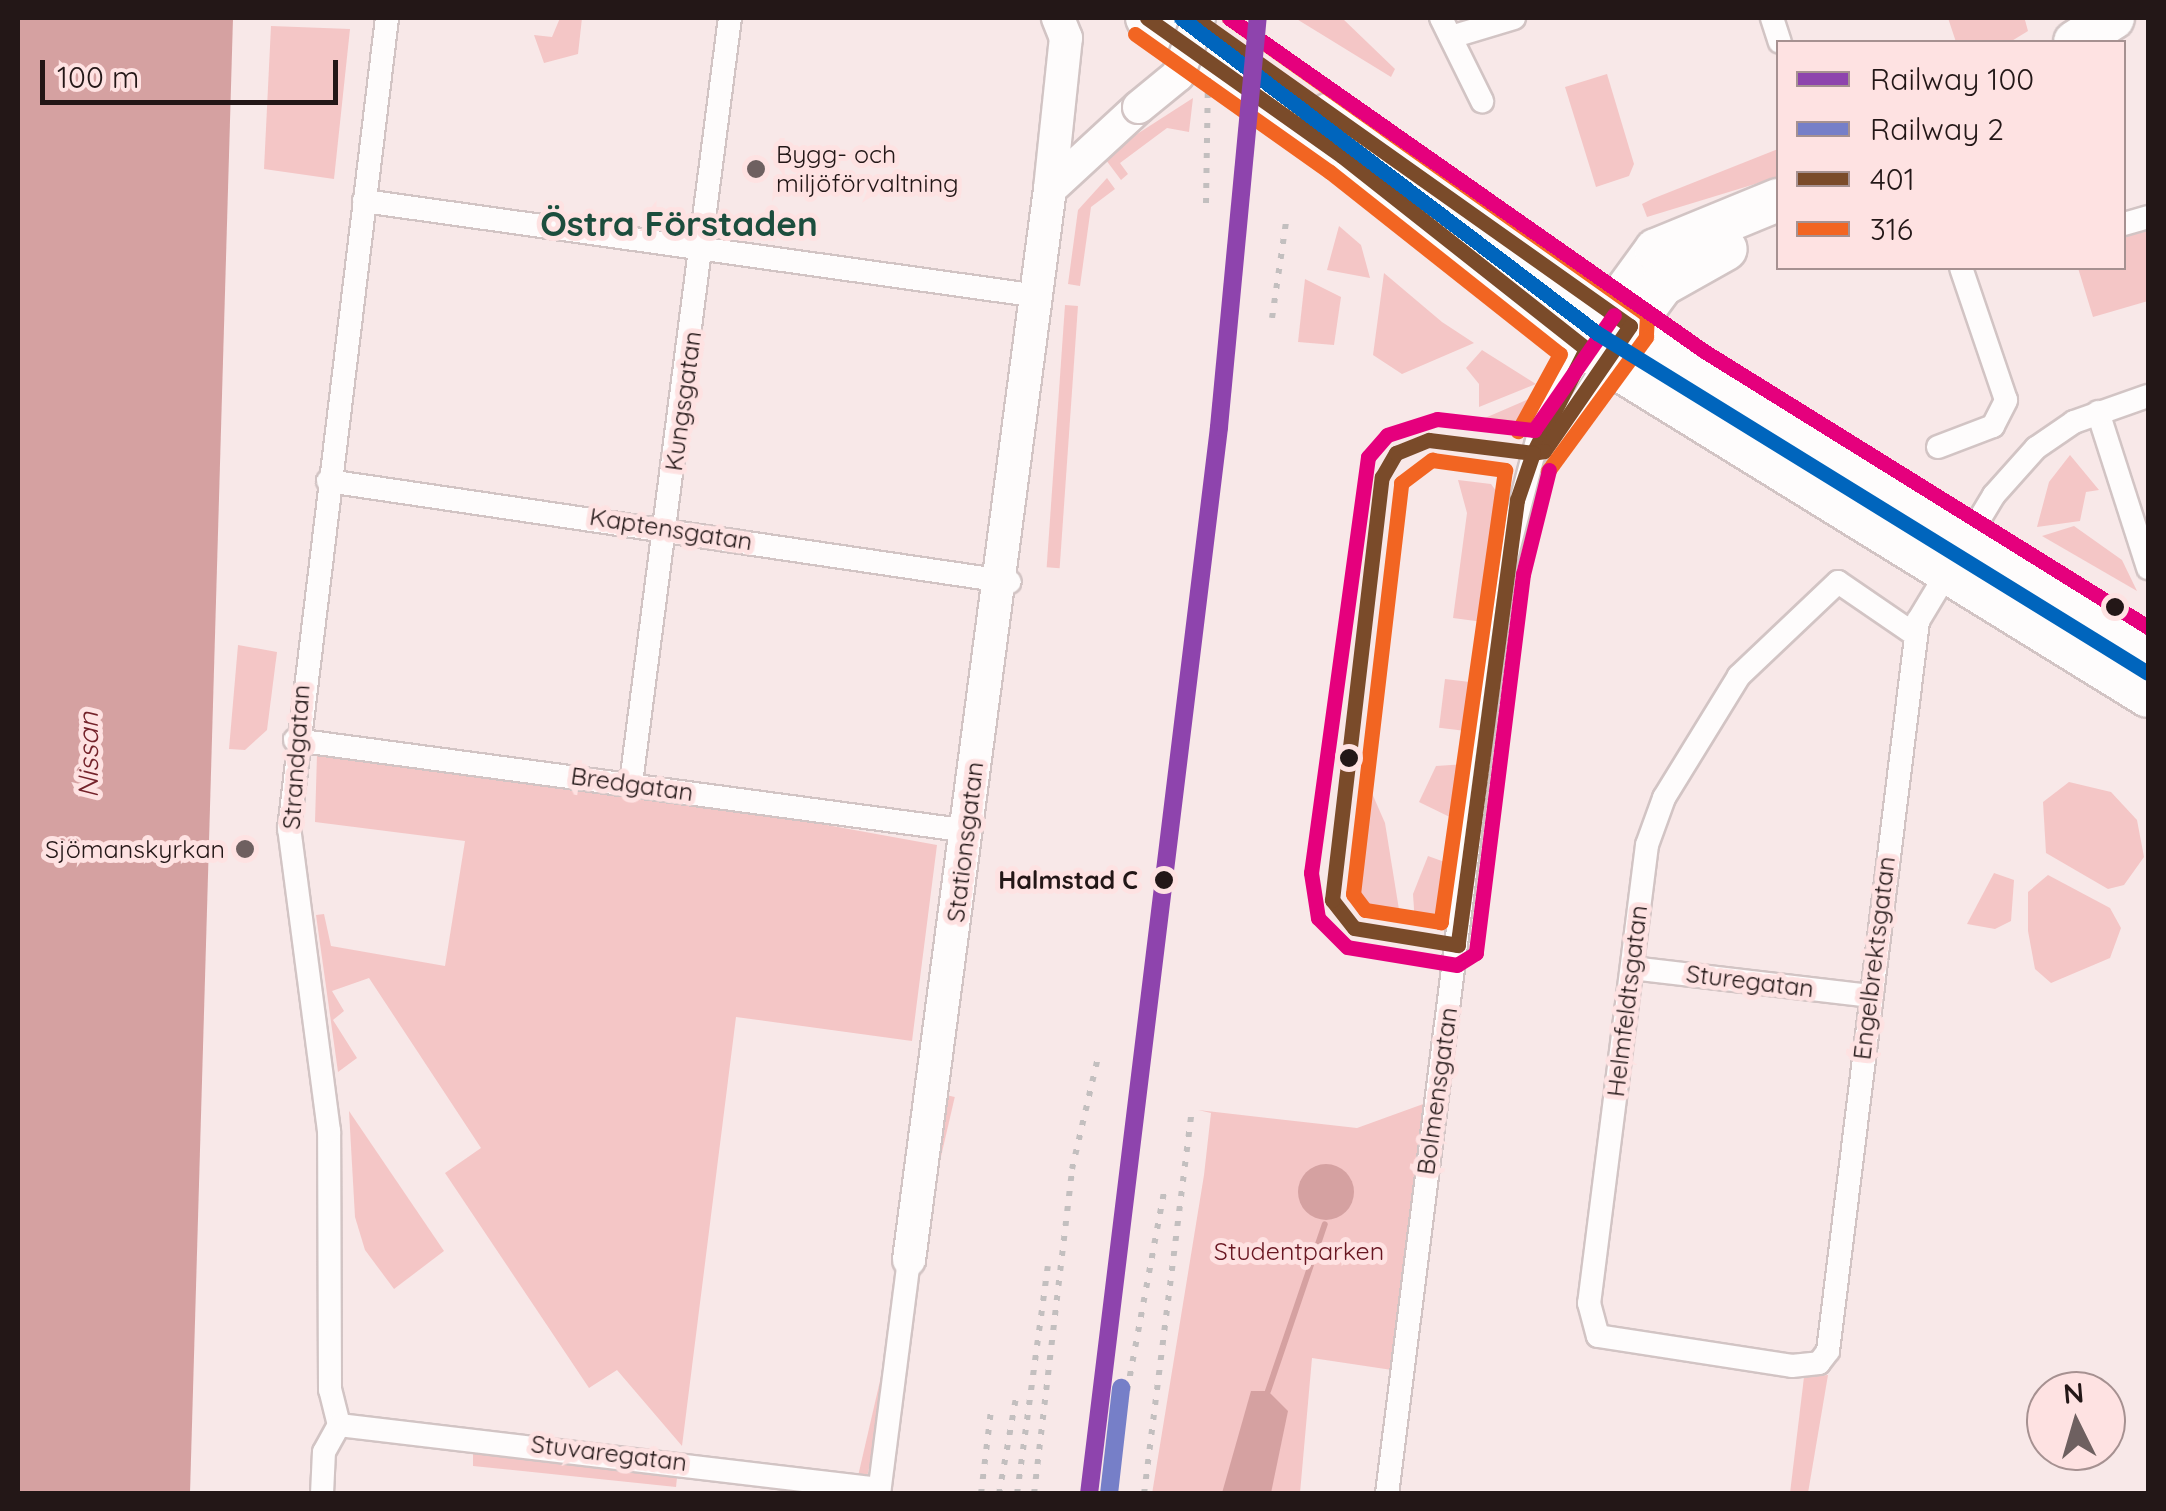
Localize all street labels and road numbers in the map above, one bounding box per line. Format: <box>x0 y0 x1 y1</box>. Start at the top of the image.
street label: Kungsgatan <box>658 329 708 473</box>
street label: Kaptensgatan <box>587 501 755 557</box>
street label: Strandgatan <box>276 683 316 831</box>
street label: Stationsgatan <box>940 760 990 924</box>
street label: Bredgatan <box>569 761 695 807</box>
street label: Engelbrektsgatan <box>1847 855 1901 1061</box>
street label: Helmfeldtsgatan <box>1600 903 1654 1099</box>
street label: Sturegatan <box>1684 958 1816 1004</box>
street label: Bolmensgatan <box>1410 1005 1464 1177</box>
street label: Stuvaregatan <box>529 1429 689 1477</box>

